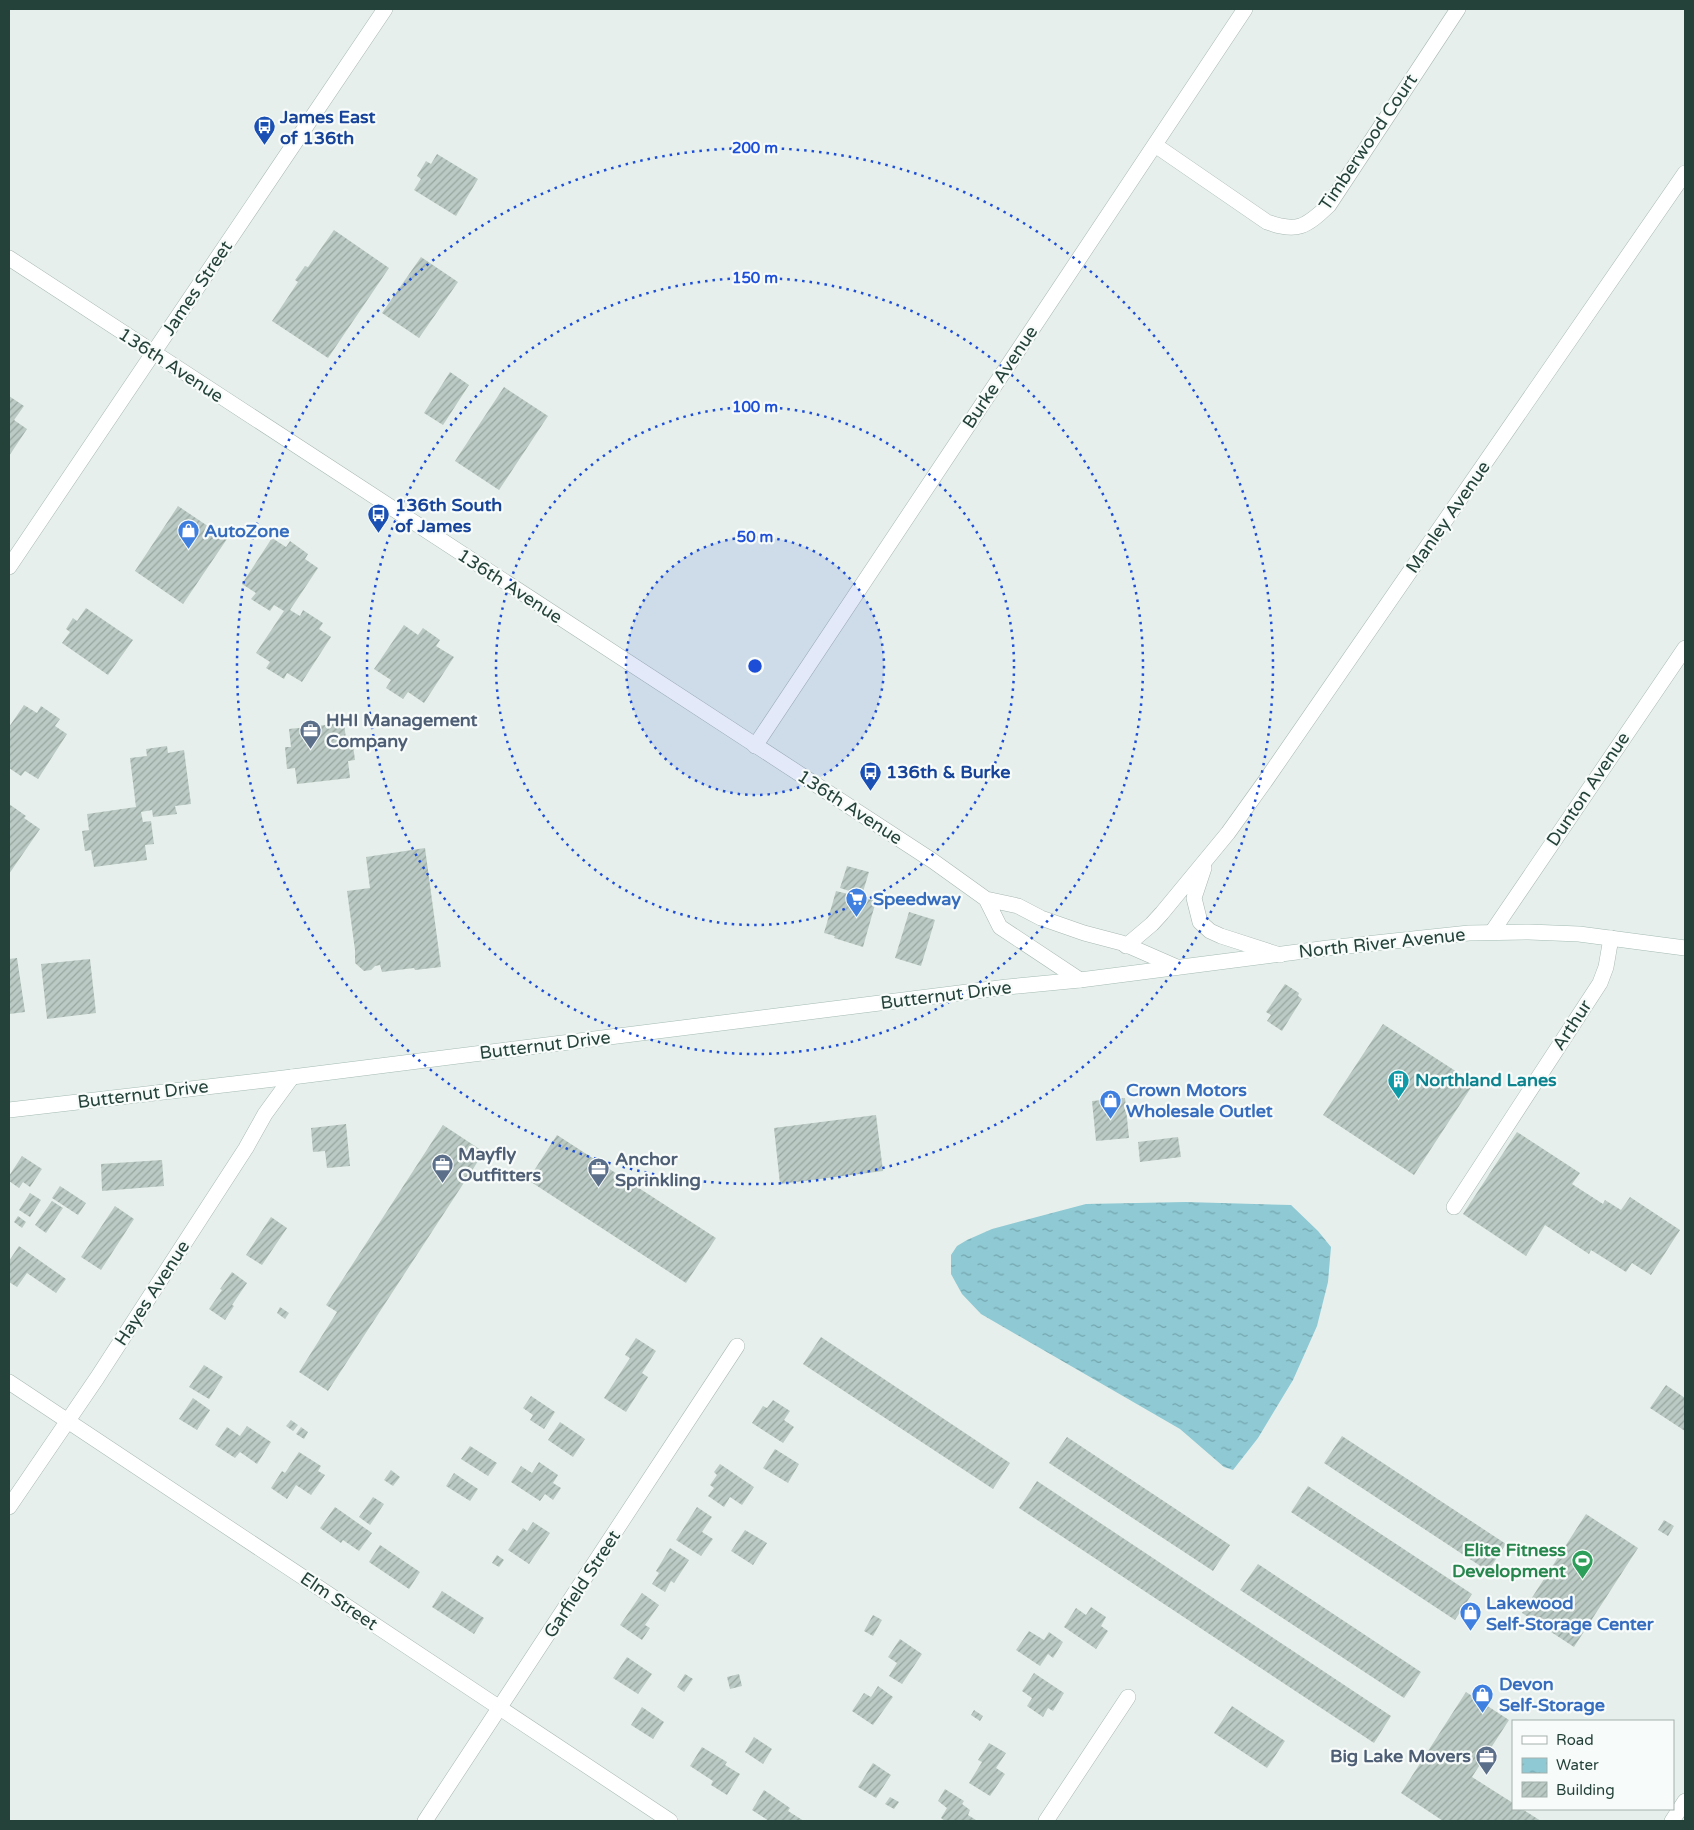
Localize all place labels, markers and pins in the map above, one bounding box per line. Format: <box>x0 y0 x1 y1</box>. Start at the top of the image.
place label: James East of 136th <box>279 106 376 149</box>
bus stop icon: James East of 136th <box>252 115 276 146</box>
place label: 136th South of James <box>395 494 502 537</box>
bus stop icon: 136th South of James <box>367 503 391 534</box>
shop icon: AutoZone <box>176 519 200 550</box>
place label: AutoZone <box>204 520 289 542</box>
centre of rings <box>746 657 764 675</box>
place label: HHI Management Company <box>326 709 478 752</box>
office icon: HHI Management Company <box>298 718 322 749</box>
bus stop icon: 136th & Burke <box>858 760 882 791</box>
place label: 136th & Burke <box>886 761 1010 783</box>
supermarket icon: Speedway <box>845 887 869 918</box>
place label: Speedway <box>873 888 961 910</box>
building icon: Northland Lanes <box>1387 1068 1411 1099</box>
place label: Northland Lanes <box>1415 1069 1557 1091</box>
place label: Crown Motors Wholesale Outlet <box>1126 1079 1273 1122</box>
shop icon: Crown Motors Wholesale Outlet <box>1098 1088 1122 1119</box>
place label: Mayfly Outfitters <box>458 1143 541 1186</box>
place label: Anchor Sprinkling <box>615 1148 701 1191</box>
office icon: Mayfly Outfitters <box>430 1152 454 1183</box>
office icon: Anchor Sprinkling <box>587 1157 611 1188</box>
place label: Elite Fitness Development <box>1452 1539 1566 1582</box>
sports icon: Elite Fitness Development <box>1570 1548 1594 1579</box>
place label: Lakewood Self-Storage Center <box>1486 1592 1655 1635</box>
shop icon: Lakewood Self-Storage Center <box>1458 1601 1482 1632</box>
place label: Devon Self-Storage <box>1499 1673 1605 1716</box>
shop icon: Devon Self-Storage <box>1471 1682 1495 1713</box>
office icon: Big Lake Movers <box>1475 1744 1499 1775</box>
place label: Big Lake Movers <box>1330 1745 1471 1767</box>

